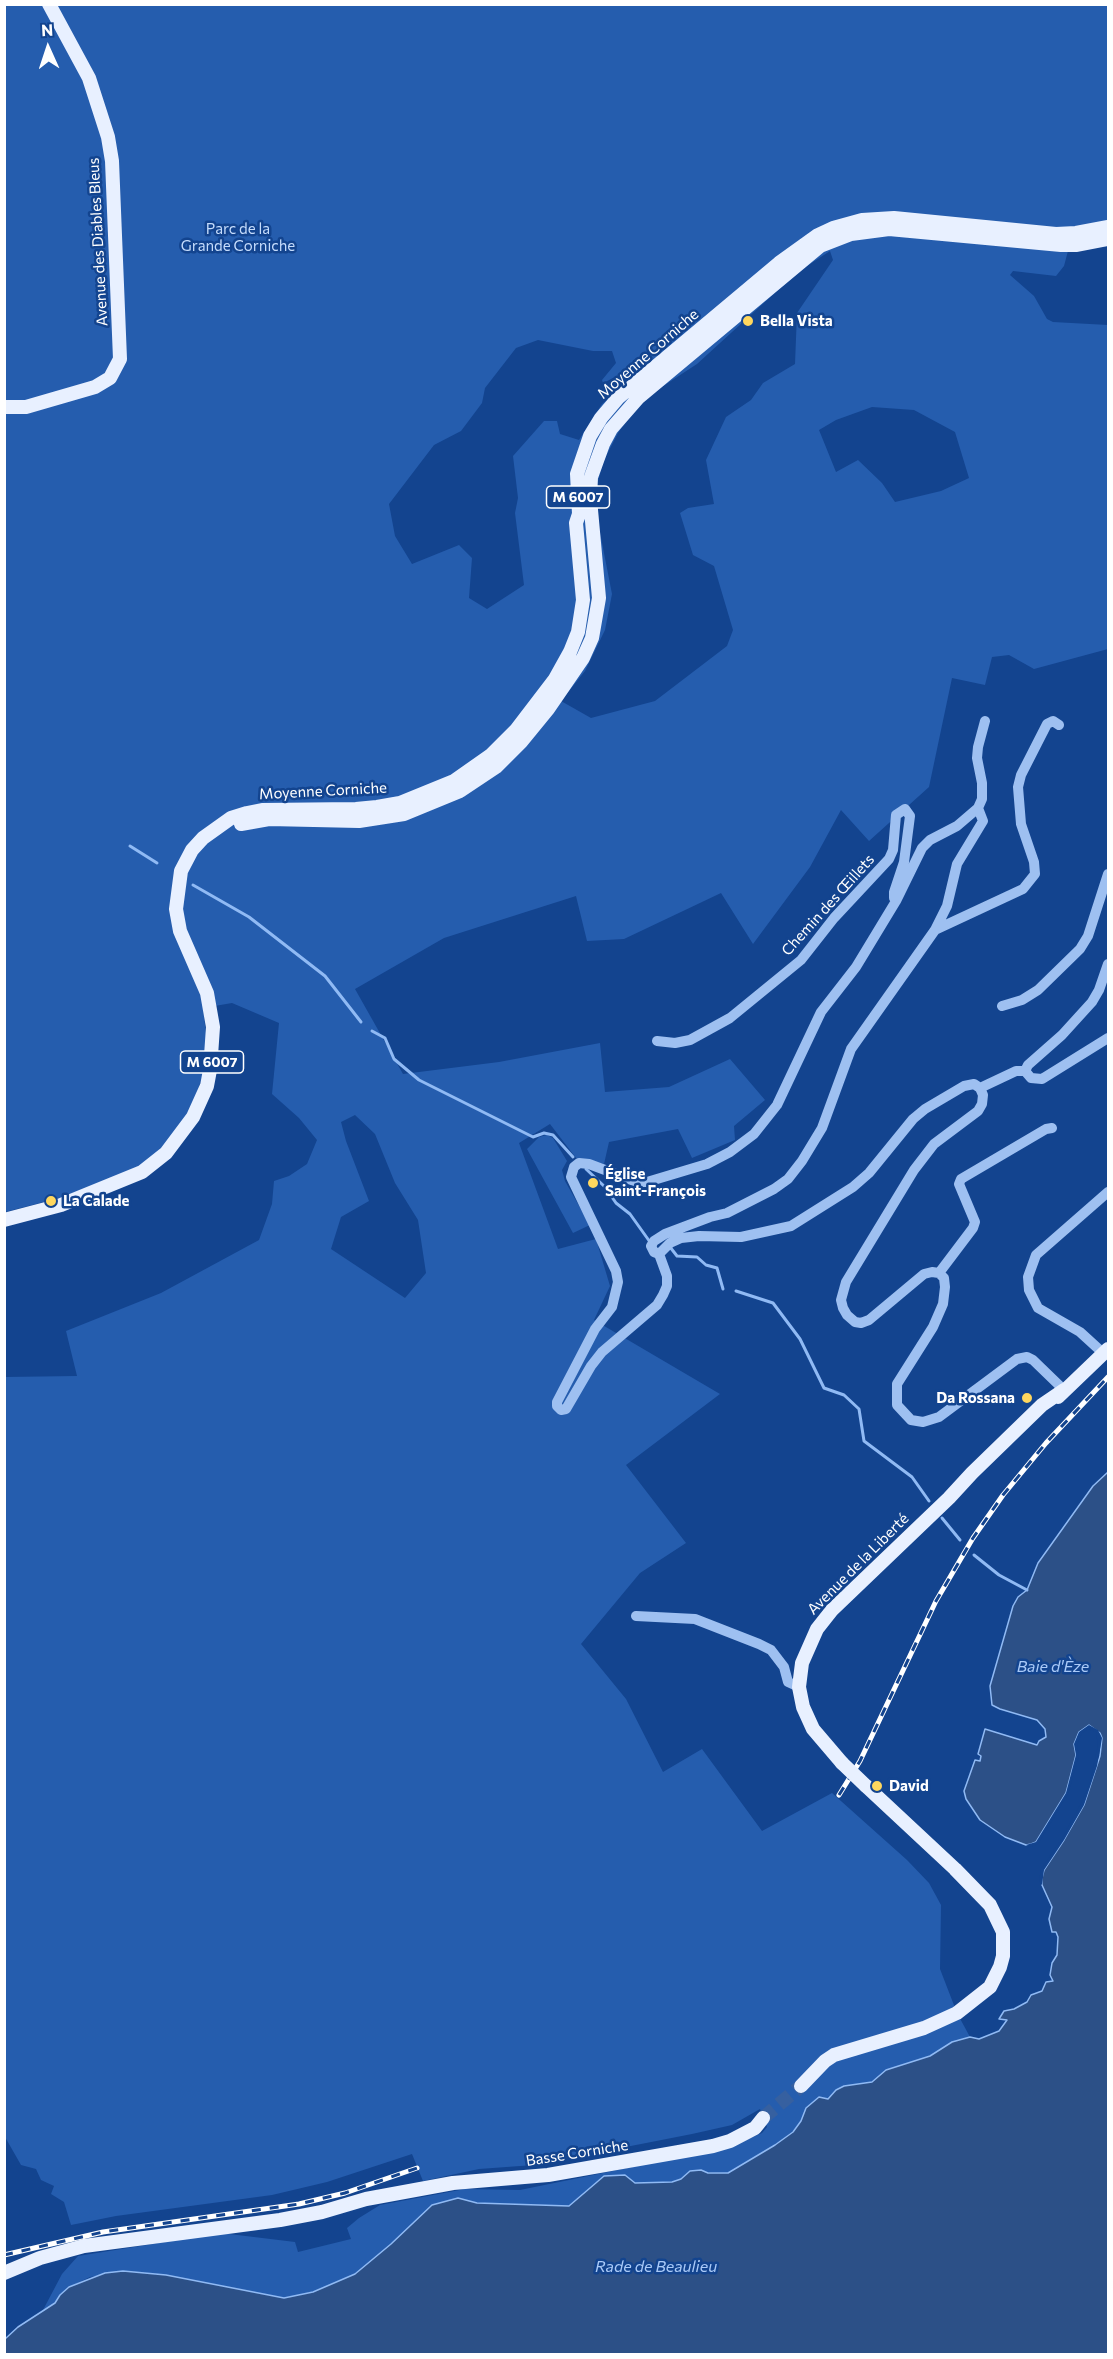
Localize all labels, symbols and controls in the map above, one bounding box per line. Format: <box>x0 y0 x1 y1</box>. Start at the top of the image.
north arrow <box>18 18 78 78</box>
text: N <box>41 20 54 39</box>
street label: Avenue des Diables Bleus <box>85 157 111 327</box>
park label: Parc de la Grande Corniche <box>181 220 295 255</box>
street label: Moyenne Corniche <box>594 305 702 403</box>
place label: Bella Vista <box>760 312 833 330</box>
marker: Bella Vista <box>741 314 755 328</box>
road number: M 6007 <box>546 486 610 508</box>
street label: Moyenne Corniche <box>259 779 387 803</box>
street label: Chemin des Œillets <box>778 851 878 959</box>
road number: M 6007 <box>180 1051 244 1073</box>
place label: Église Saint-François <box>605 1165 706 1200</box>
marker: Église Saint-François <box>586 1176 600 1190</box>
place label: La Calade <box>63 1192 129 1210</box>
marker: La Calade <box>44 1194 58 1208</box>
place label: Da Rossana <box>936 1389 1015 1407</box>
marker: Da Rossana <box>1020 1391 1034 1405</box>
street label: Avenue de la Liberté <box>804 1510 912 1618</box>
water label: Baie d'Èze <box>1017 1657 1089 1677</box>
place label: David <box>889 1777 929 1795</box>
marker: David <box>870 1779 884 1793</box>
street label: Basse Corniche <box>524 2136 630 2170</box>
water label: Rade de Beaulieu <box>595 2257 717 2277</box>

